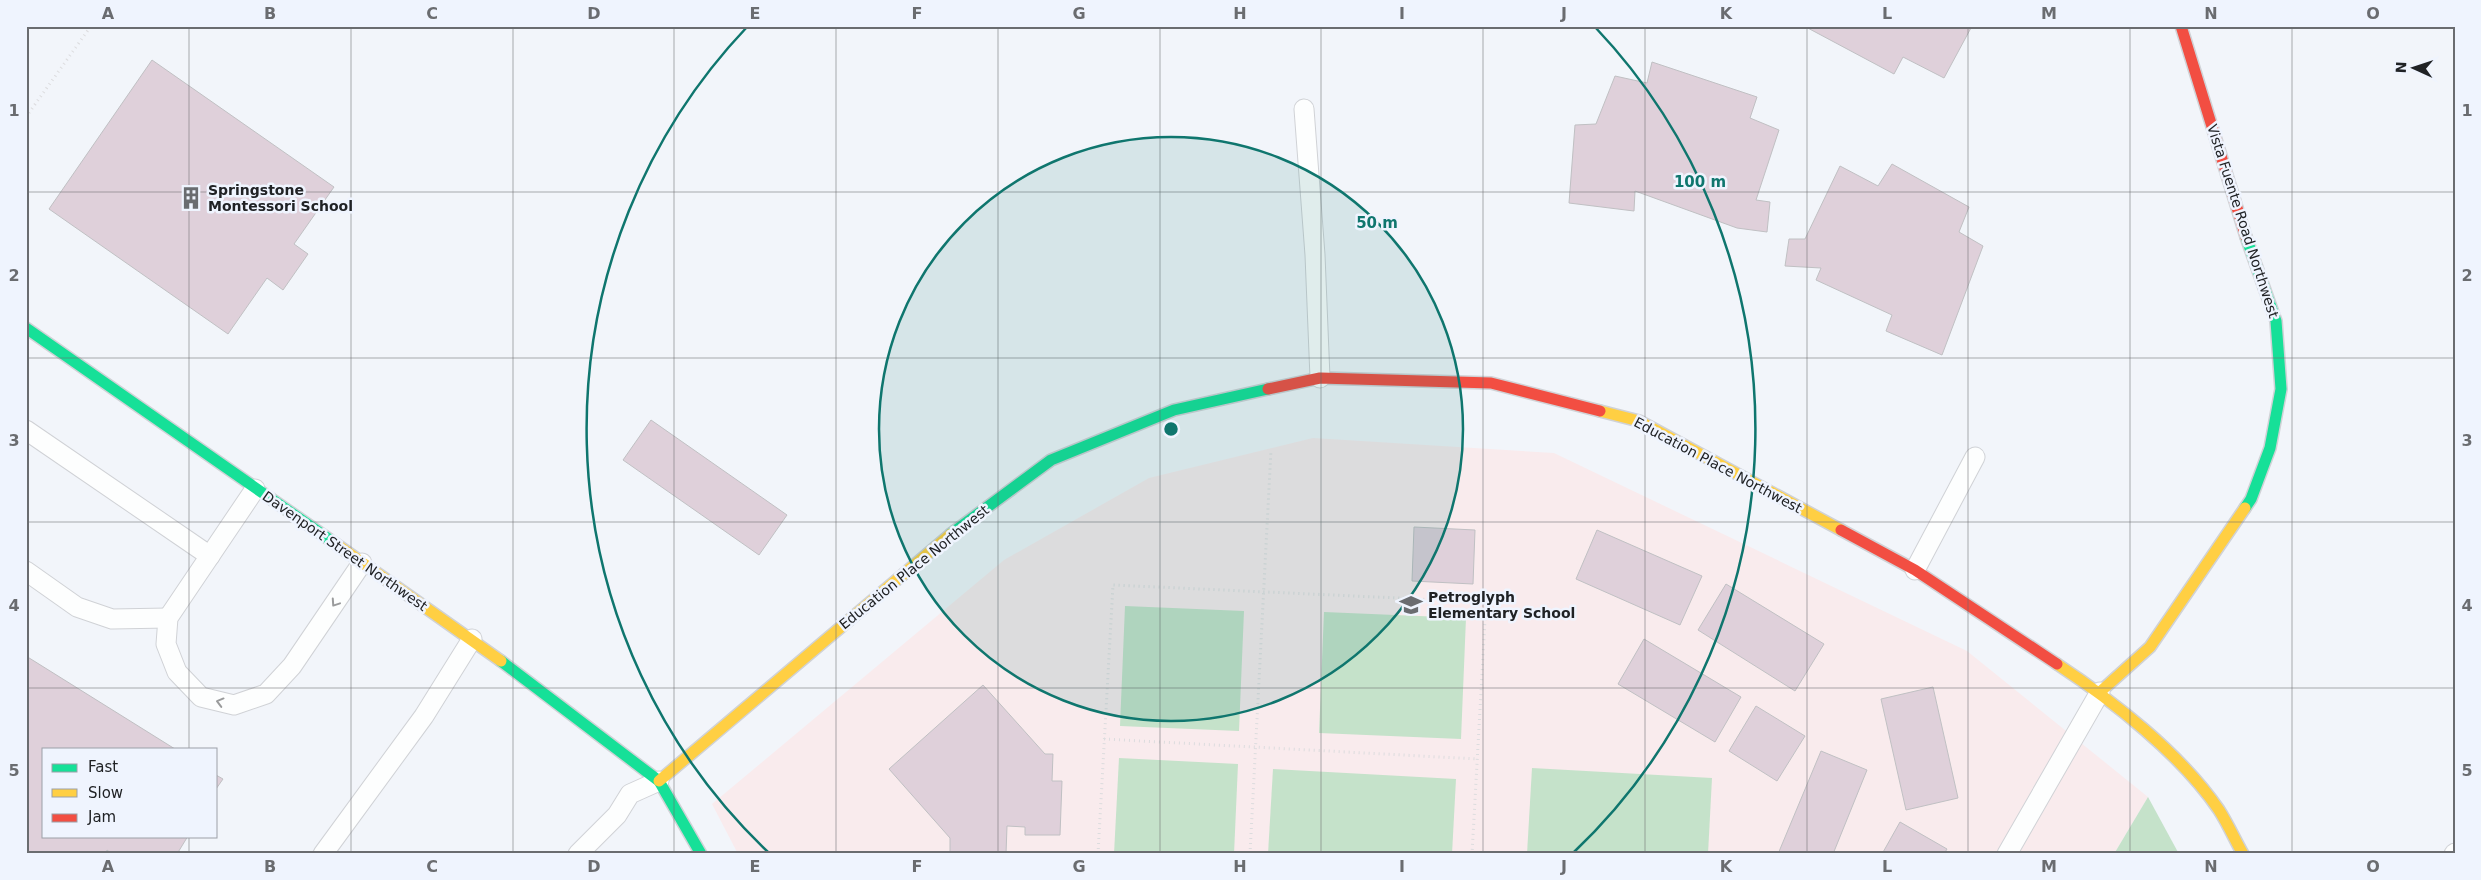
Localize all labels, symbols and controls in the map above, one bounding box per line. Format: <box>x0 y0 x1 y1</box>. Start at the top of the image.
text: A <box>102 4 115 23</box>
text: B <box>264 4 276 23</box>
text: C <box>426 4 438 23</box>
text: D <box>587 4 601 23</box>
text: E <box>750 4 760 23</box>
text: F <box>912 4 922 23</box>
text: G <box>1072 4 1086 23</box>
text: H <box>1233 4 1247 23</box>
text: I <box>1399 4 1405 23</box>
text: J <box>1560 4 1567 23</box>
text: K <box>1720 4 1733 23</box>
text: L <box>1882 4 1892 23</box>
text: M <box>2041 4 2057 23</box>
text: N <box>2204 4 2218 23</box>
text: O <box>2366 4 2380 23</box>
north arrow <box>2388 42 2438 92</box>
text: N <box>2393 61 2409 74</box>
text: 1 <box>8 101 20 120</box>
text: 1 <box>2461 101 2473 120</box>
street label: Vista Fuente Road Northwest <box>2204 122 2282 320</box>
text: 100 m <box>1674 173 1726 191</box>
place label: Springstone Montessori School <box>208 182 353 214</box>
building icon: Springstone Montessori School <box>178 185 204 211</box>
text: 50 m <box>1356 214 1398 232</box>
text: 2 <box>8 266 20 285</box>
text: 2 <box>2461 266 2473 285</box>
street label: Education Place Northwest <box>1631 414 1805 516</box>
centre of rings <box>1162 420 1180 438</box>
text: 3 <box>8 431 20 450</box>
text: 3 <box>2461 431 2473 450</box>
street label: Davenport Street Northwest <box>260 488 431 614</box>
street label: Education Place Northwest <box>836 501 992 632</box>
place label: Petroglyph Elementary School <box>1428 589 1575 621</box>
school or university icon: Petroglyph Elementary School <box>1398 592 1424 618</box>
text: 4 <box>8 596 20 615</box>
text: 4 <box>2461 596 2473 615</box>
one-way arrow <box>331 598 341 607</box>
one-way arrow <box>217 697 225 707</box>
legend <box>42 748 218 838</box>
text: Fast <box>88 758 118 776</box>
text: 5 <box>8 761 20 780</box>
text: 5 <box>2461 761 2473 780</box>
text: Slow <box>88 784 123 802</box>
text: Jam <box>87 808 116 826</box>
text: A <box>102 857 115 876</box>
text: B <box>264 857 276 876</box>
text: C <box>426 857 438 876</box>
text: D <box>587 857 601 876</box>
text: E <box>750 857 760 876</box>
text: F <box>912 857 922 876</box>
text: G <box>1072 857 1086 876</box>
text: H <box>1233 857 1247 876</box>
text: I <box>1399 857 1405 876</box>
text: J <box>1560 857 1567 876</box>
text: K <box>1720 857 1733 876</box>
text: L <box>1882 857 1892 876</box>
text: M <box>2041 857 2057 876</box>
text: N <box>2204 857 2218 876</box>
text: O <box>2366 857 2380 876</box>

